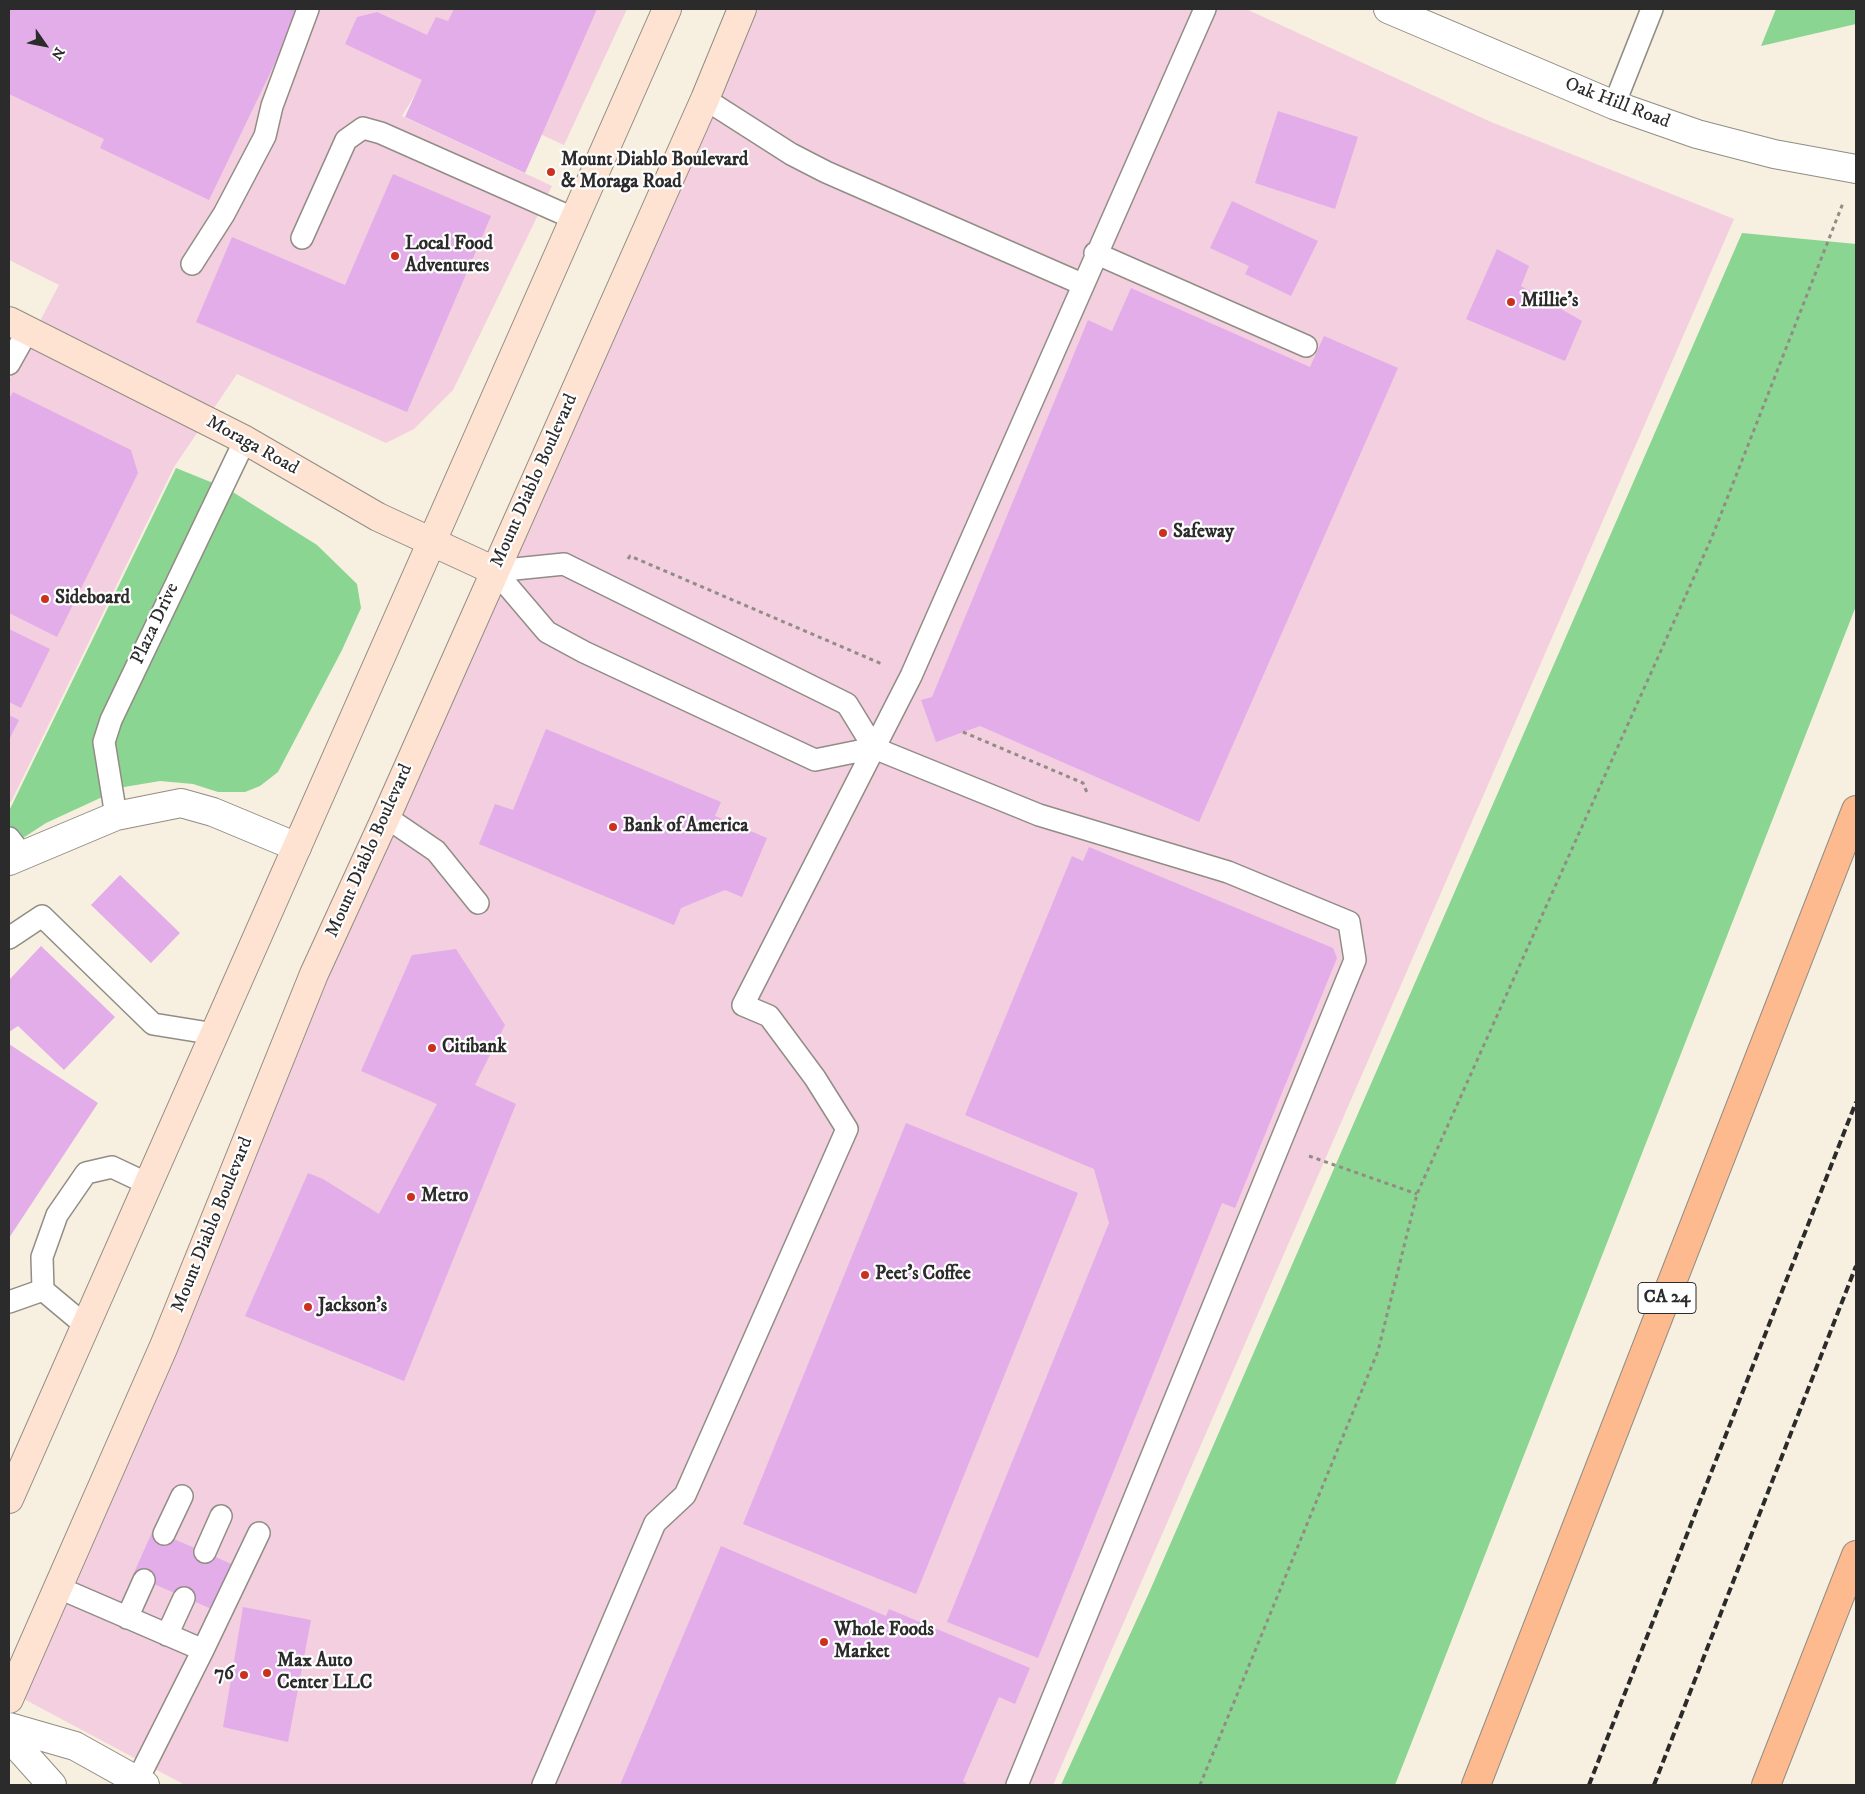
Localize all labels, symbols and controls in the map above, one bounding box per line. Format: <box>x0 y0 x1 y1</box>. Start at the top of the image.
north arrow <box>20 20 70 70</box>
text: N <box>47 43 68 63</box>
street label: Oak Hill Road <box>1561 74 1673 134</box>
place label: Mount Diablo Boulevard & Moraga Road <box>561 150 748 194</box>
marker: Mount Diablo Boulevard & Moraga Road <box>545 166 557 178</box>
place label: Local Food Adventures <box>405 234 493 278</box>
marker: Local Food Adventures <box>389 250 401 262</box>
place label: Millie's <box>1521 291 1578 313</box>
marker: Millie's <box>1505 296 1517 308</box>
street label: Mount Diablo Boulevard <box>487 391 583 571</box>
street label: Moraga Road <box>202 411 302 481</box>
place label: Safeway <box>1173 522 1234 544</box>
marker: Safeway <box>1157 527 1169 539</box>
street label: Plaza Drive <box>127 580 185 668</box>
place label: Sideboard <box>55 588 130 610</box>
marker: Sideboard <box>39 593 51 605</box>
street label: Mount Diablo Boulevard <box>322 761 418 941</box>
place label: Bank of America <box>623 816 748 838</box>
marker: Bank of America <box>607 821 619 833</box>
place label: Citibank <box>442 1037 507 1059</box>
marker: Citibank <box>426 1042 438 1054</box>
street label: Mount Diablo Boulevard <box>167 1134 259 1316</box>
place label: Metro <box>421 1186 468 1208</box>
marker: Metro <box>405 1191 417 1203</box>
place label: Peet's Coffee <box>875 1264 971 1286</box>
marker: Peet's Coffee <box>859 1269 871 1281</box>
road number: CA 24 <box>1638 1282 1696 1314</box>
place label: Jackson's <box>318 1296 387 1318</box>
marker: Jackson's <box>302 1301 314 1313</box>
place label: Whole Foods Market <box>834 1620 934 1664</box>
marker: Whole Foods Market <box>818 1636 830 1648</box>
place label: Max Auto Center LLC <box>277 1651 372 1695</box>
place label: 76 <box>214 1664 234 1686</box>
marker: Max Auto Center LLC <box>261 1667 273 1679</box>
marker: 76 <box>238 1669 250 1681</box>

